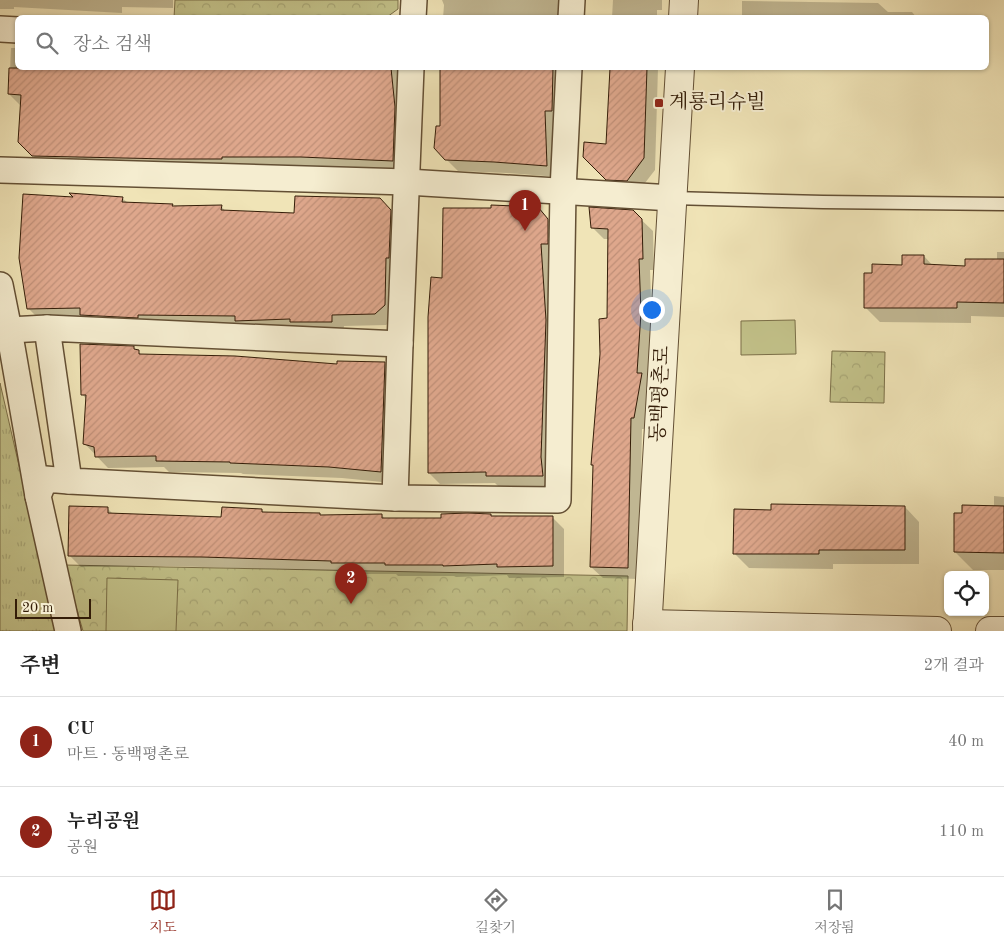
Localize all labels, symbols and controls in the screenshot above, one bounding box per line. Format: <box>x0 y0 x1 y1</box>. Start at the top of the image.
search box <box>15 15 989 70</box>
icon: search <box>33 29 61 57</box>
text: 장소 검색 <box>73 36 152 55</box>
place label: 계룡리슈빌 <box>669 91 766 113</box>
marker: 계룡리슈빌 <box>653 97 665 109</box>
pin: 1 <box>509 190 541 231</box>
your location <box>639 297 665 323</box>
street label: 동백평촌로 <box>646 345 674 443</box>
pin: 2 <box>335 563 367 604</box>
map controls <box>944 571 989 616</box>
button: locate <box>944 571 989 616</box>
scale bar <box>15 596 91 619</box>
text: 20 m <box>22 601 53 615</box>
text: 주변 <box>20 656 61 677</box>
text: 2개 결과 <box>924 658 984 674</box>
text: CU <box>67 720 95 739</box>
text: 1 <box>31 734 41 750</box>
text: 40 m <box>948 734 984 750</box>
text: 마트 · 동백평촌로 <box>67 747 189 763</box>
text: 누리공원 <box>67 813 140 832</box>
text: 2 <box>31 824 41 840</box>
text: 110 m <box>939 824 984 840</box>
text: 공원 <box>67 840 98 856</box>
tab: 지도 <box>149 886 177 937</box>
tab: 길찾기 <box>475 886 516 937</box>
tab: 저장됨 <box>814 886 855 937</box>

